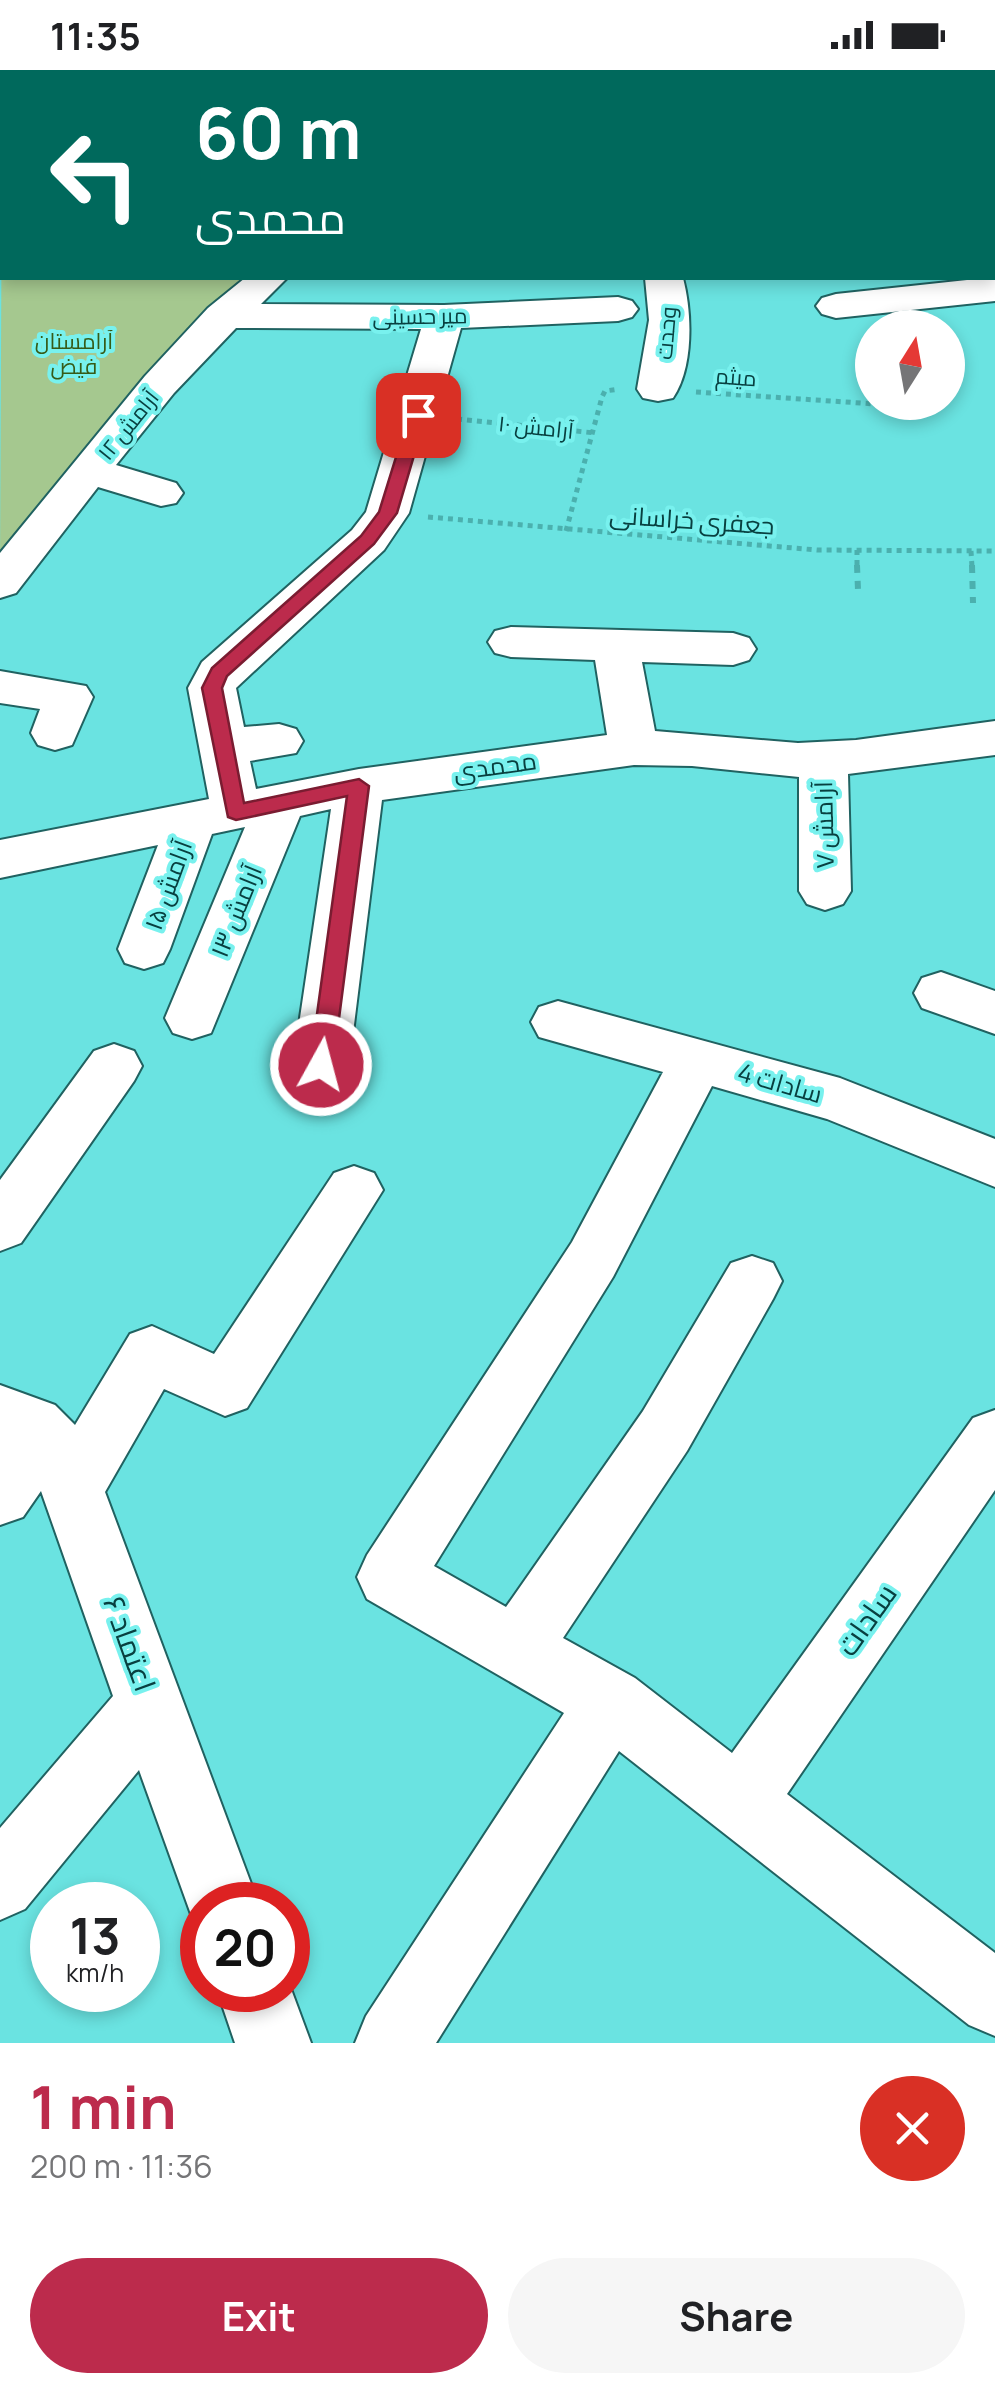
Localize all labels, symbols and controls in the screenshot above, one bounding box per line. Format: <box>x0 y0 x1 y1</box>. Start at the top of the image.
text: 11:35 <box>50 9 141 61</box>
text: 60 m <box>195 84 362 180</box>
icon: left <box>30 110 160 240</box>
text: محمدی <box>195 186 346 248</box>
street label: میر حسینی <box>372 300 468 332</box>
street label: وحدت <box>649 305 683 361</box>
north arrow <box>855 310 965 420</box>
map controls <box>855 310 965 420</box>
park label: آرامستان فیض <box>35 326 113 381</box>
street label: میثم <box>714 361 758 394</box>
pin <box>376 373 461 458</box>
street label: آرامش ۱۲ <box>91 384 166 466</box>
icon: arrive <box>391 388 446 443</box>
street label: آرامش ۱۰ <box>497 408 575 446</box>
street label: جعفری خراسانی <box>608 496 776 543</box>
street label: محمدی <box>451 742 539 789</box>
street label: آرامش ۷ <box>805 781 842 869</box>
street label: آرامش ۱۵ <box>135 835 200 935</box>
street label: آرامش ۱۳ <box>201 859 270 962</box>
position arrow <box>269 1013 373 1117</box>
street label: سادات 4 <box>734 1054 826 1111</box>
street label: سادات <box>826 1575 905 1664</box>
street label: اعتماد ۶ <box>94 1590 167 1697</box>
speed limit sign: 20 <box>180 1882 310 2012</box>
text: 13 <box>70 1901 120 1969</box>
text: km/h <box>66 1955 124 1990</box>
text: 1 min <box>30 2065 177 2147</box>
button: close <box>860 2076 965 2181</box>
text: 200 m · 11:36 <box>30 2144 213 2188</box>
button: Exit <box>30 2258 488 2373</box>
button: Share <box>508 2258 965 2373</box>

